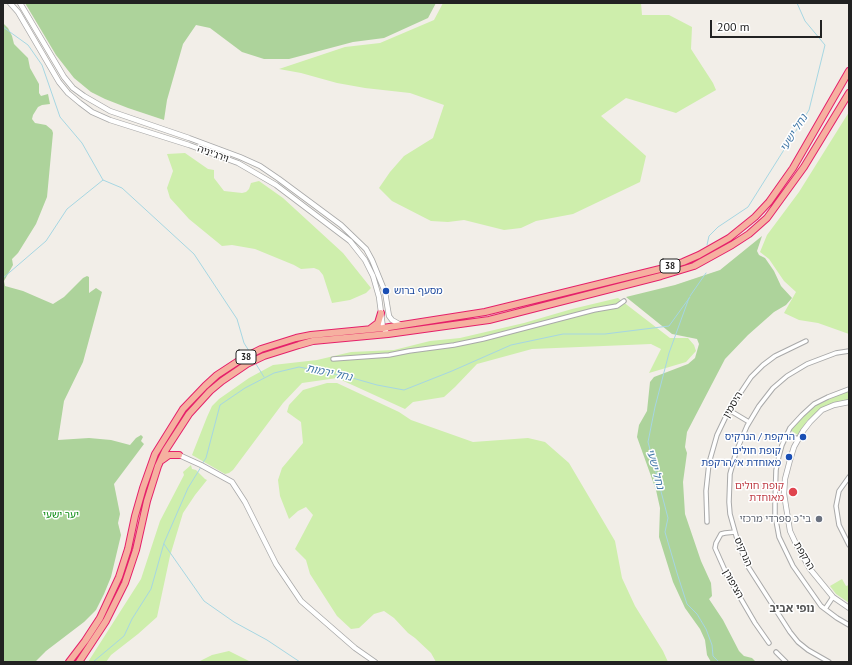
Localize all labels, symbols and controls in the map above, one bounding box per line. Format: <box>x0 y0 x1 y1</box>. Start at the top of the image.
scale bar <box>712 12 824 38</box>
text: 200 m <box>717 19 750 34</box>
water label: נחל ישעי <box>777 112 811 154</box>
street label: וירג'יניה <box>196 143 230 165</box>
road number: 38 <box>660 259 680 273</box>
place label: מסעף ברוש <box>394 285 443 297</box>
marker: מסעף ברוש <box>381 286 391 296</box>
road number: 38 <box>236 350 256 364</box>
water label: נחל ירמות <box>305 362 353 384</box>
street label: היסמין <box>721 390 745 420</box>
place label: הרקפת / הנרקיס <box>725 431 795 443</box>
marker: הרקפת / הנרקיס <box>798 432 808 442</box>
place label: קופת חולים מאוחדת א׳/הרקפת <box>701 445 781 468</box>
water label: נחל ישעי <box>643 447 667 491</box>
marker: קופת חולים מאוחדת א׳/הרקפת <box>784 452 794 462</box>
place label: קופת חולים מאוחדת <box>735 480 784 504</box>
marker: קופת חולים מאוחדת <box>787 486 799 498</box>
park label: יער ישעי <box>43 509 79 521</box>
place label: בי"כ ספרדי מרכזי <box>740 513 811 525</box>
marker: בי"כ ספרדי מרכזי <box>814 514 824 524</box>
street label: הנרקיס <box>731 535 755 569</box>
street label: הרקפת <box>791 540 817 572</box>
street label: הציפורן <box>720 567 746 601</box>
district label: נופי אביב <box>770 602 814 616</box>

